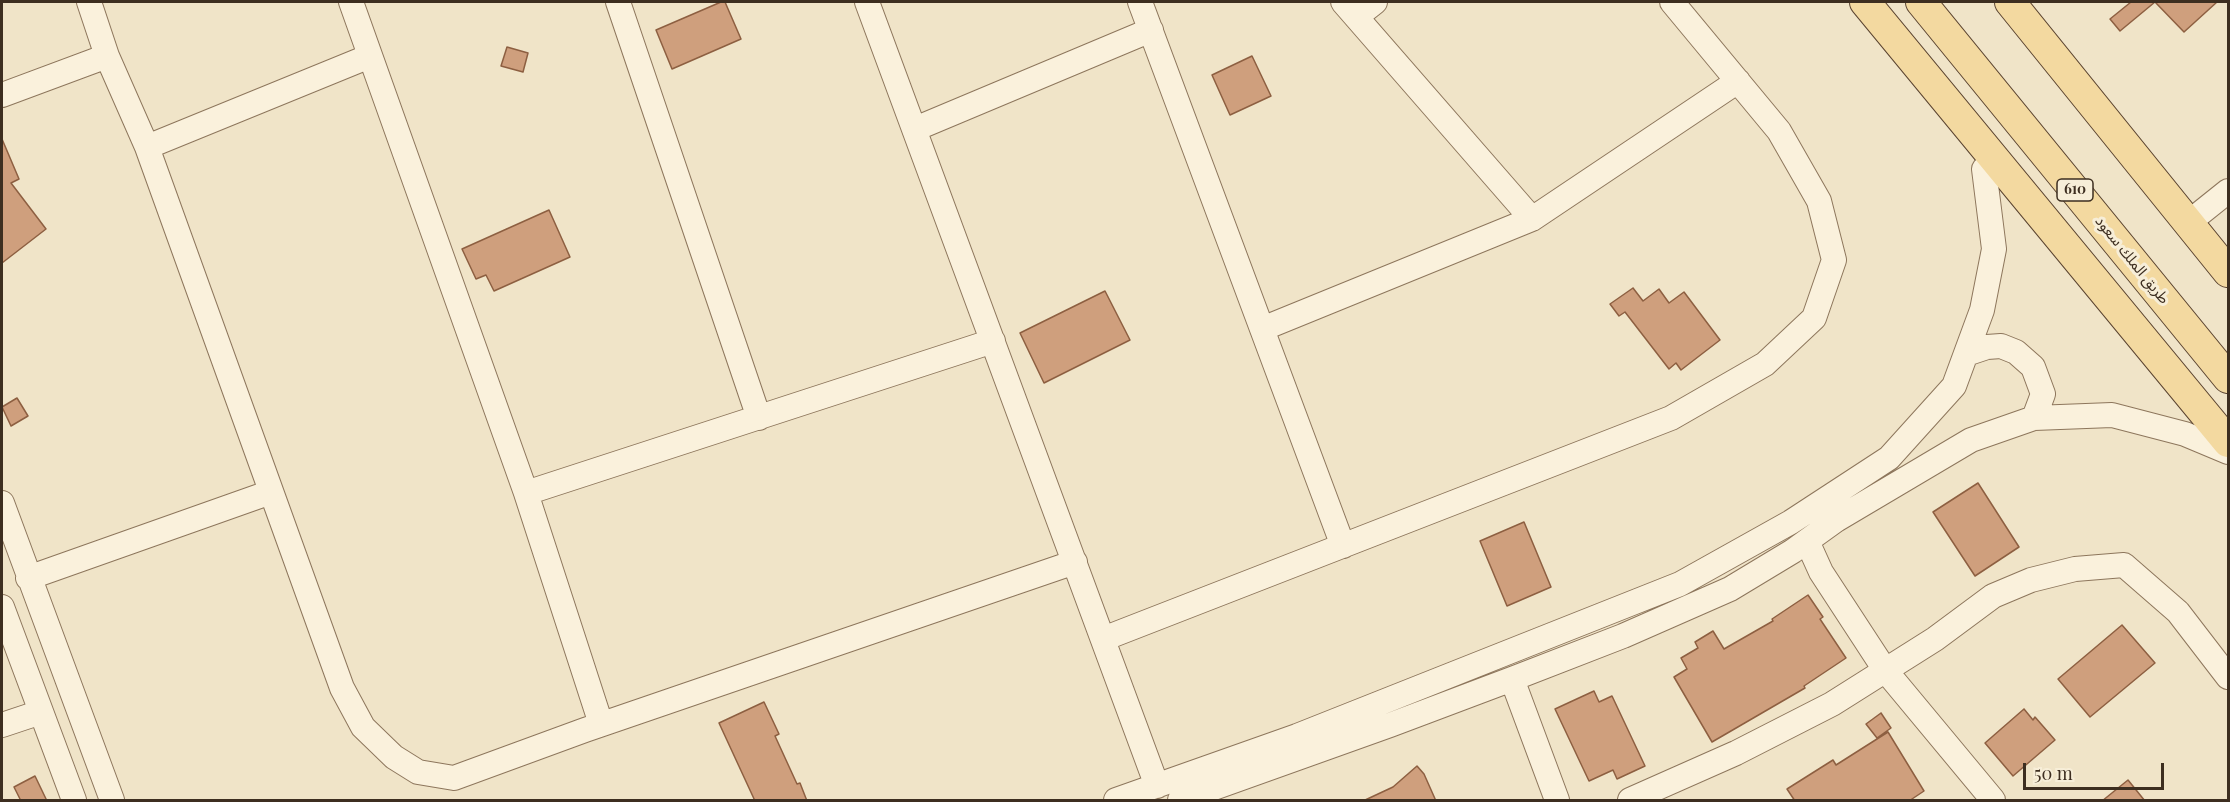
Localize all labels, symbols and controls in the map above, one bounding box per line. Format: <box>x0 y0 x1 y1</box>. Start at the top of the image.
road number: 610 <box>2057 179 2093 201</box>
street label: طريق الملك سعود <box>2091 212 2173 308</box>
scale bar <box>2026 751 2167 789</box>
text: 50 m <box>2034 761 2073 785</box>

